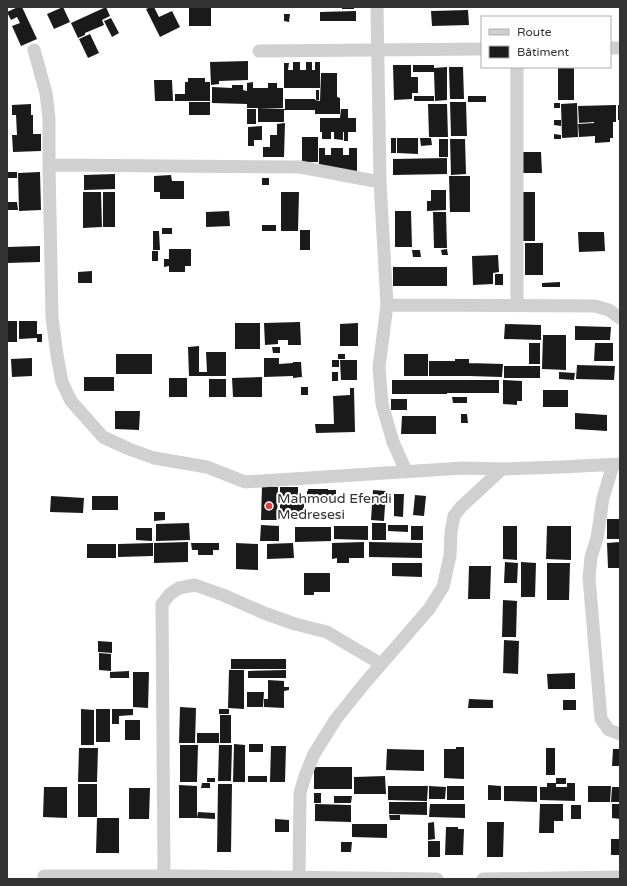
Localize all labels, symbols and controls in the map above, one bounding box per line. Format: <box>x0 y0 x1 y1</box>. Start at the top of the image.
legend <box>481 16 611 68</box>
text: Route <box>517 25 552 39</box>
text: Bâtiment <box>517 45 569 59</box>
place label: Mahmoud Efendi Medresesi <box>277 490 392 523</box>
marker: Mahmoud Efendi Medresesi <box>264 501 274 511</box>

